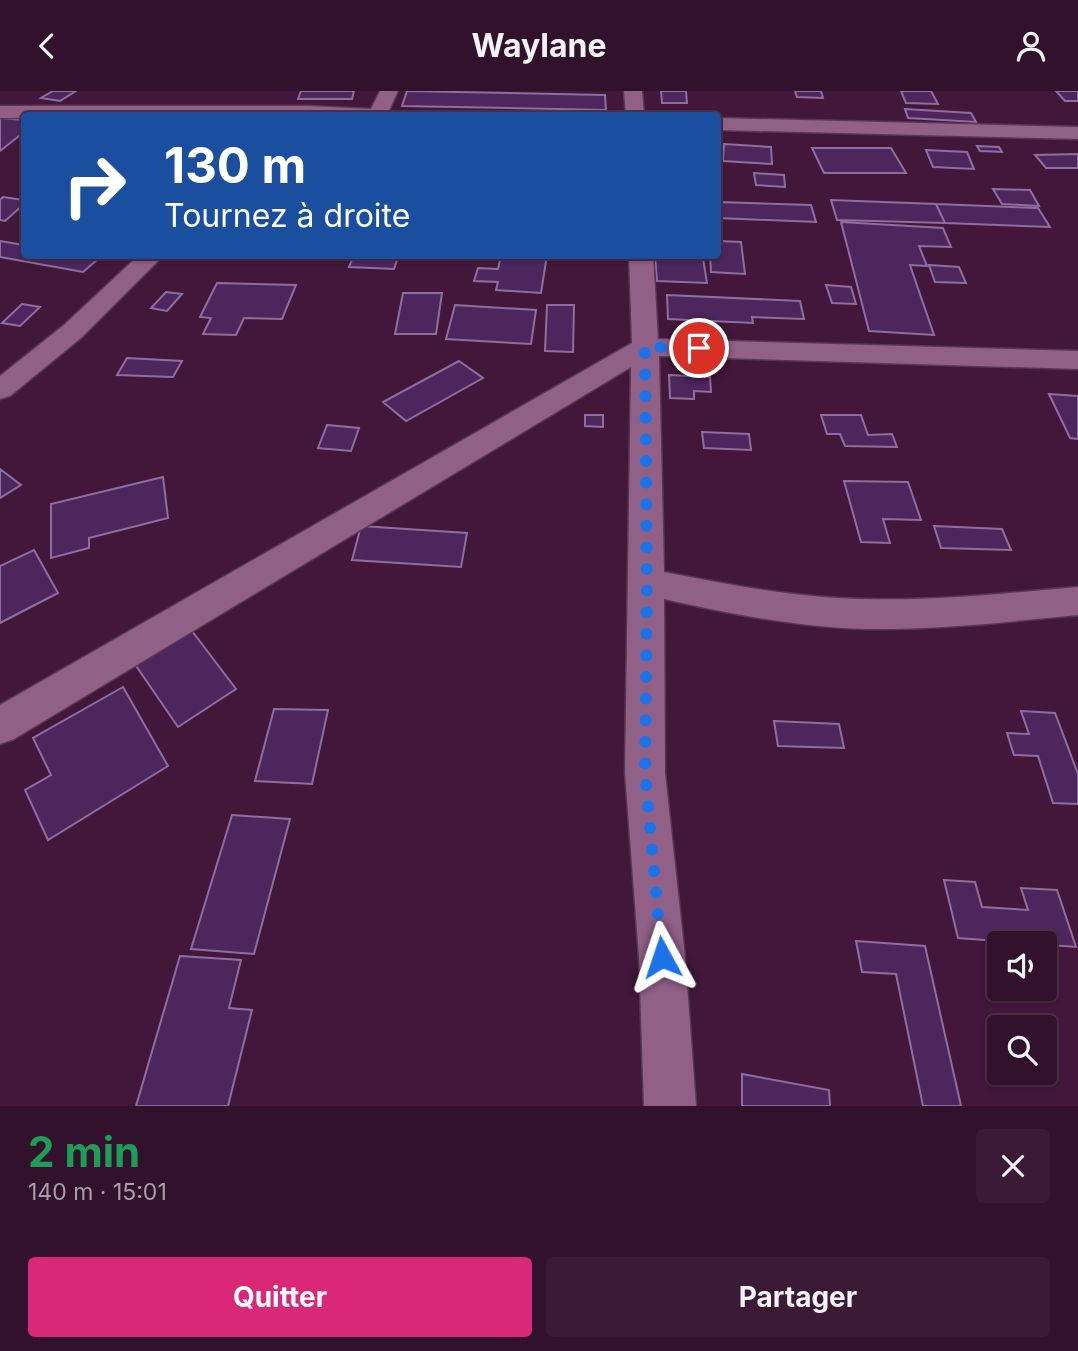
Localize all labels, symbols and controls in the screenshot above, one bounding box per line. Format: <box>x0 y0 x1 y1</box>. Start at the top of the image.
text: Waylane <box>472 26 606 65</box>
icon: back <box>28 27 66 65</box>
icon: person <box>1012 27 1050 65</box>
text: 130 m <box>164 136 306 195</box>
icon: right <box>49 140 140 231</box>
text: Tournez à droite <box>164 196 410 235</box>
pin <box>669 318 729 378</box>
icon: arrive <box>680 329 718 367</box>
position arrow <box>625 920 699 994</box>
map controls <box>987 931 1057 1085</box>
button: sound <box>987 931 1057 1001</box>
button: search <box>987 1015 1057 1085</box>
text: 2 min <box>28 1126 140 1177</box>
button: close <box>976 1129 1050 1203</box>
text: 140 m · 15:01 <box>28 1178 167 1206</box>
button: Quitter <box>28 1257 532 1337</box>
button: Partager <box>546 1257 1050 1337</box>

